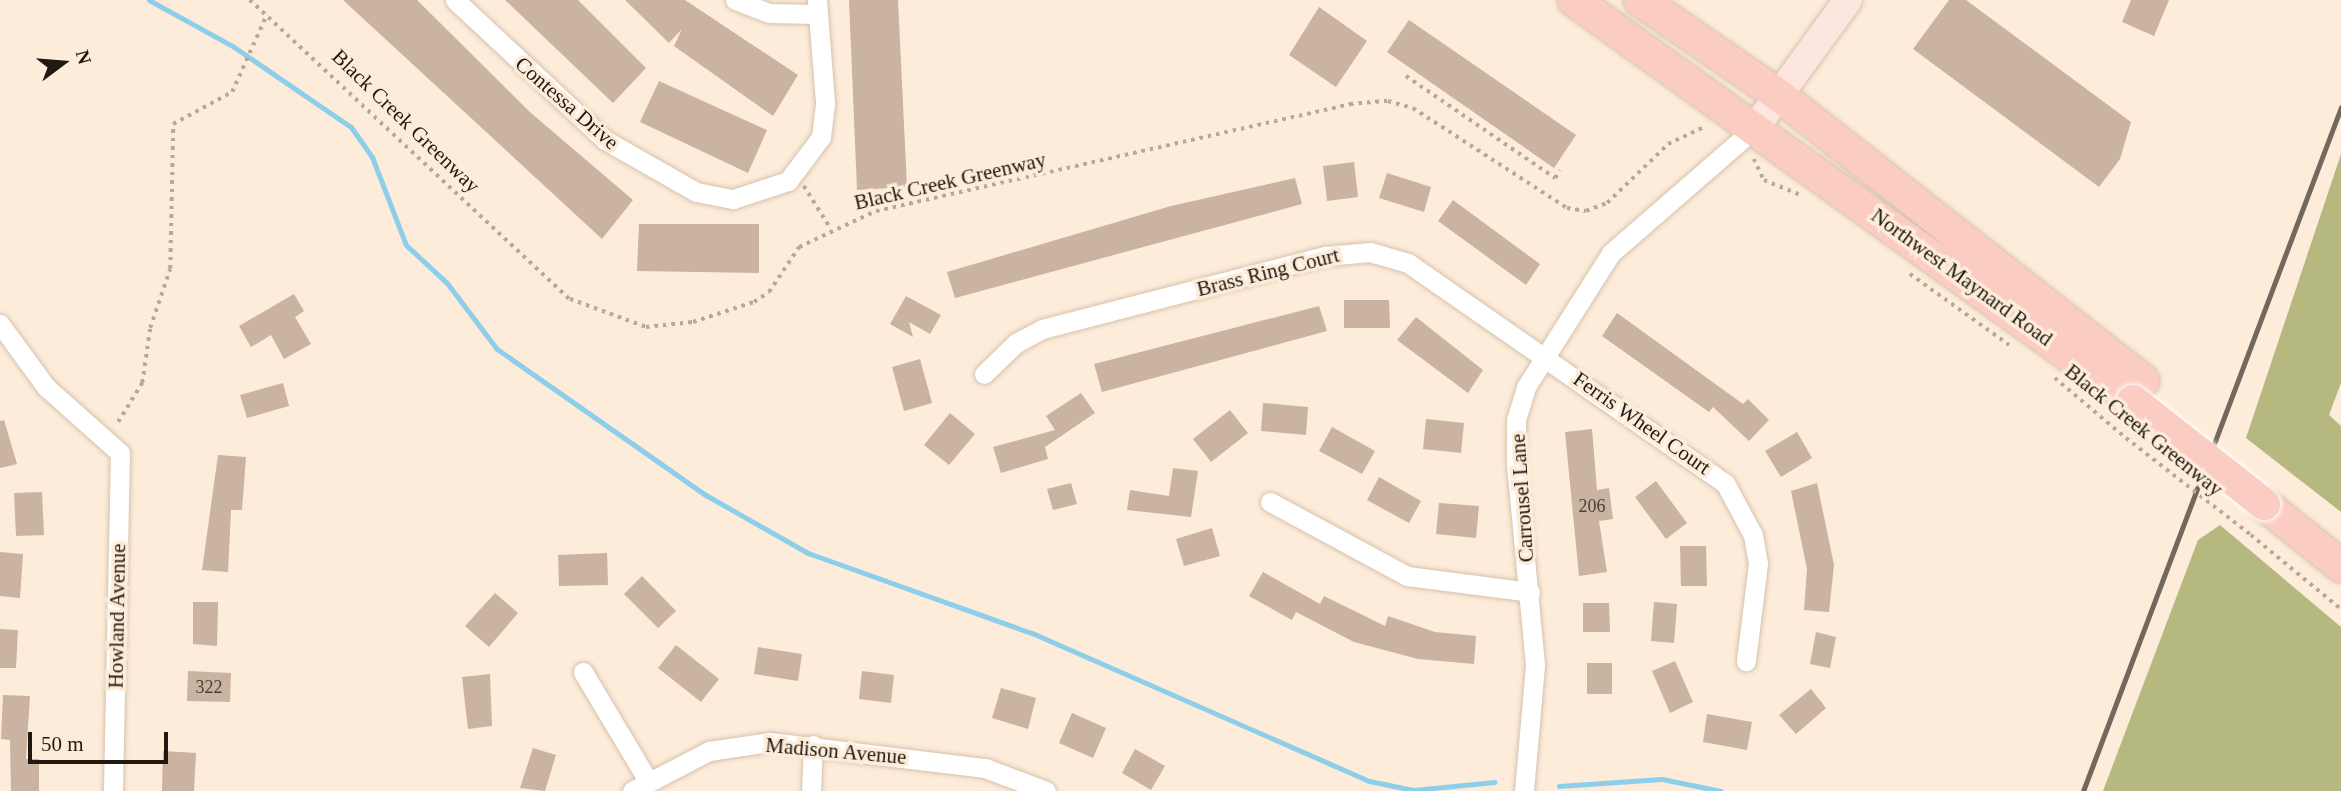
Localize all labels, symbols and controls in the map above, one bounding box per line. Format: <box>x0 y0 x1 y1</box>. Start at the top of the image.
north arrow <box>28 28 98 98</box>
street label: Black Creek Greenway <box>327 44 485 198</box>
text: N <box>72 48 96 67</box>
street label: Contessa Drive <box>510 51 624 155</box>
street label: Black Creek Greenway <box>852 147 1048 215</box>
street label: Northwest Maynard Road <box>1866 203 2058 351</box>
street label: Brass Ring Court <box>1194 242 1342 302</box>
street label: Black Creek Greenway <box>2060 359 2228 501</box>
street label: Ferris Wheel Court <box>1568 366 1716 480</box>
street label: Carrousel Lane <box>1505 433 1539 563</box>
house number: 206 <box>1578 495 1605 517</box>
street label: Howland Avenue <box>103 543 131 689</box>
house number: 322 <box>196 676 222 698</box>
scale bar <box>32 718 172 762</box>
text: 50 m <box>41 732 84 756</box>
street label: Madison Avenue <box>764 732 908 770</box>

